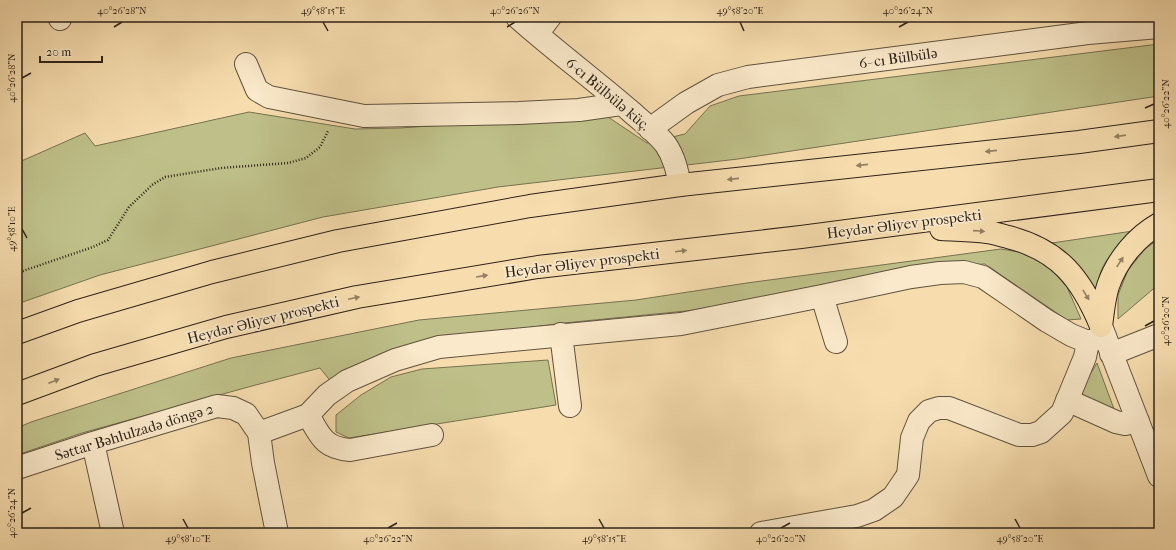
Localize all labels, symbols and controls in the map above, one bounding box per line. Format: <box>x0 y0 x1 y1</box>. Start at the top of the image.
text: 40°26'28"N <box>97 5 147 17</box>
text: 49°58'15"E <box>301 5 345 17</box>
text: 40°26'26"N <box>490 5 540 17</box>
text: 49°58'20"E <box>717 5 763 17</box>
text: 40°26'24"N <box>883 5 934 17</box>
scale bar <box>40 38 102 64</box>
street label: 6- cı Bülbülə <box>858 44 939 72</box>
text: 20 m <box>46 45 71 59</box>
text: 40°26'28"N <box>6 53 18 103</box>
street label: 6-cı Bülbülə küç. <box>562 54 654 135</box>
text: 40°26'22"N <box>1160 79 1172 129</box>
one-way arrow <box>1114 133 1126 139</box>
one-way arrow <box>985 148 997 155</box>
one-way arrow <box>856 162 868 168</box>
one-way arrow <box>727 176 739 182</box>
street label: Heydər Əliyev prospekti <box>825 205 983 242</box>
text: 49°58'10"E <box>6 206 18 252</box>
one-way arrow <box>973 228 985 235</box>
street label: Heydər Əliyev prospekti <box>503 244 661 281</box>
one-way arrow <box>675 248 687 254</box>
one-way arrow <box>1117 256 1124 268</box>
one-way arrow <box>476 273 488 279</box>
one-way arrow <box>1083 289 1090 301</box>
street label: Heydər Əliyev prospekti <box>185 292 341 348</box>
one-way arrow <box>348 294 360 300</box>
text: 40°26'20"N <box>1160 296 1172 346</box>
one-way arrow <box>48 377 60 383</box>
street label: Səttar Bəhlulzadə döngə 2 <box>53 399 216 465</box>
text: 40°26'24"N <box>6 487 18 538</box>
text: 49°58'10"E <box>165 533 211 545</box>
text: 40°26'22"N <box>363 533 413 545</box>
text: 49°58'15"E <box>582 533 626 545</box>
text: 40°26'20"N <box>756 533 806 545</box>
text: 49°58'20"E <box>997 533 1043 545</box>

